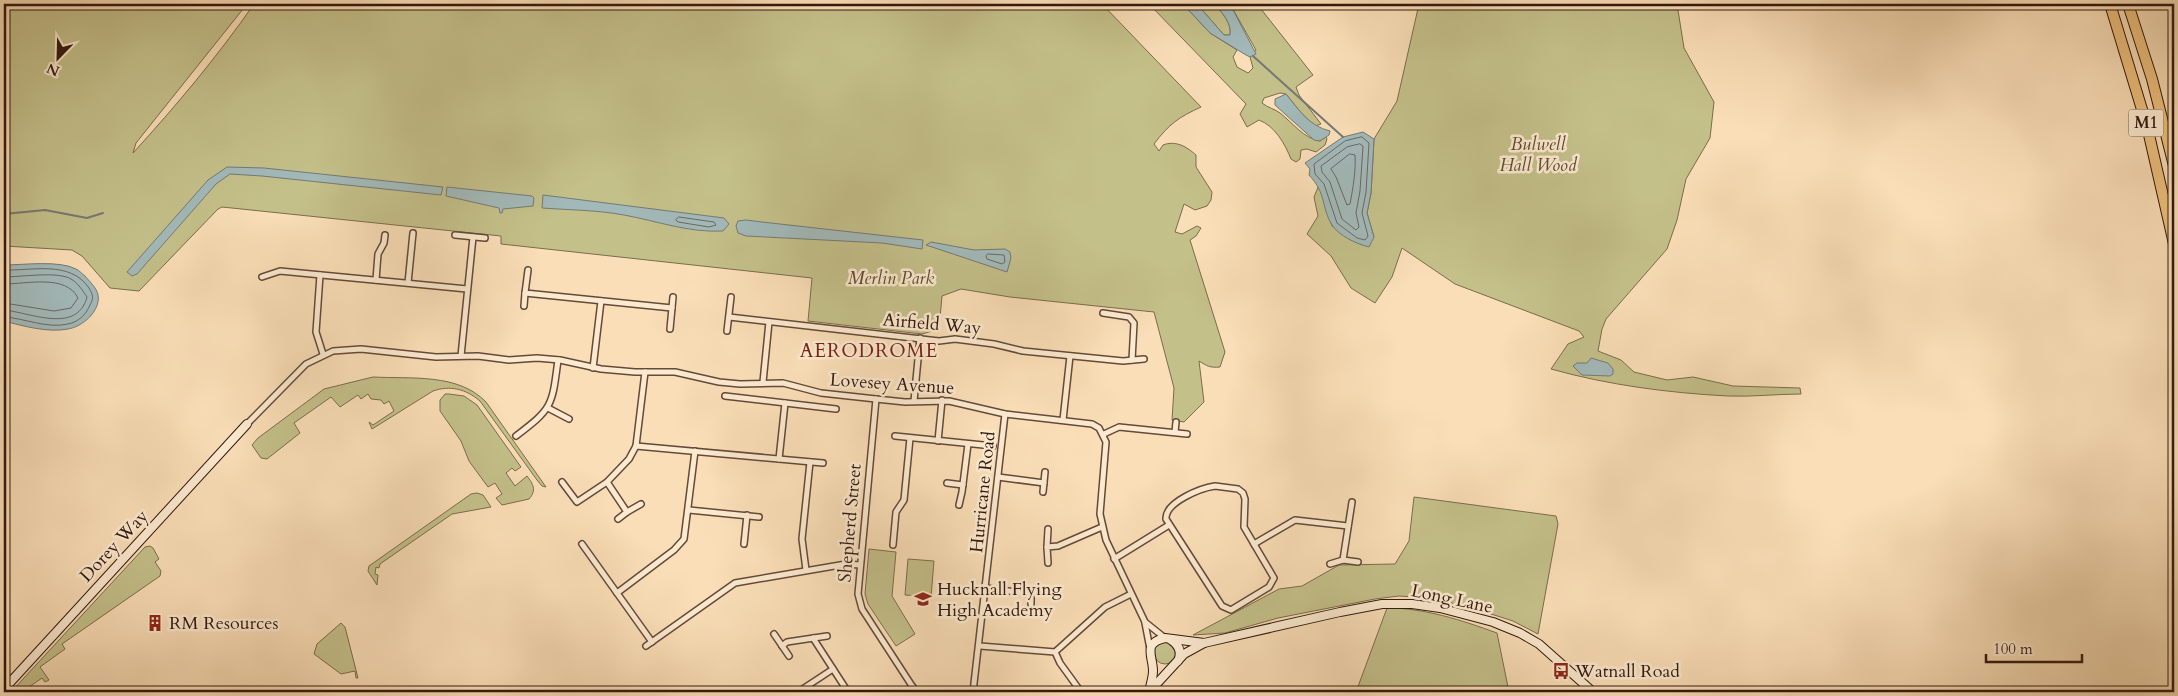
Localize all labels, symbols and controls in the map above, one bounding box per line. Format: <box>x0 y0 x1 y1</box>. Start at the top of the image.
north arrow <box>32 32 82 82</box>
text: N <box>44 58 62 81</box>
road number: M1 <box>2128 110 2164 136</box>
park label: Bulwell Hall Wood <box>1499 132 1578 178</box>
park label: Merlin Park <box>848 266 934 291</box>
street label: Airfield Way <box>882 307 983 341</box>
district label: AERODROME <box>800 338 938 364</box>
street label: Lovesey Avenue <box>829 367 955 401</box>
street label: Hurricane Road <box>964 430 1002 554</box>
street label: Shepherd Street <box>832 462 868 583</box>
street label: Dorey Way <box>74 504 154 588</box>
place label: Hucknall Flying High Academy <box>937 577 1062 623</box>
street label: Long Lane <box>1409 578 1495 620</box>
school or university icon: Hucknall Flying High Academy <box>913 589 933 609</box>
place label: RM Resources <box>169 611 279 636</box>
building icon: RM Resources <box>145 613 165 633</box>
scale bar <box>1986 631 2082 663</box>
text: 100 m <box>1993 639 2033 659</box>
place label: Watnall Road <box>1574 659 1680 684</box>
bus stop icon: Watnall Road <box>1551 661 1571 681</box>

